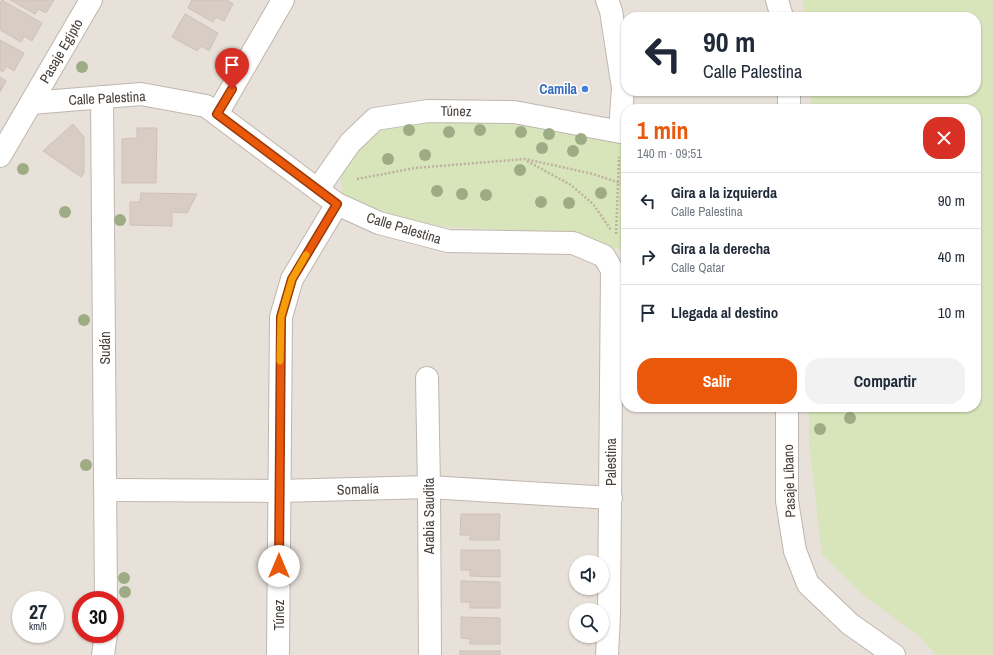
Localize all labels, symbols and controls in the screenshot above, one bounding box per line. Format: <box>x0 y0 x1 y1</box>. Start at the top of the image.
street label: Pasaje Egipto <box>35 16 87 86</box>
text: 90 m <box>703 23 755 61</box>
icon: left <box>637 28 689 80</box>
pin <box>215 48 249 89</box>
icon: arrive <box>221 54 243 76</box>
text: Calle Palestina <box>703 59 802 84</box>
place label: Camila <box>539 80 578 98</box>
marker: Camila <box>580 84 590 94</box>
street label: Calle Palestina <box>68 87 147 109</box>
street label: Túnez <box>440 102 472 120</box>
text: 1 min <box>637 114 688 146</box>
button: close <box>923 117 965 159</box>
text: 140 m · 09:51 <box>637 145 702 162</box>
text: Gira a la izquierda <box>671 182 777 203</box>
icon: left <box>637 190 659 212</box>
text: 90 m <box>938 190 965 211</box>
text: Calle Palestina <box>671 203 743 220</box>
street label: Calle Palestina <box>364 208 444 248</box>
text: Gira a la derecha <box>671 238 770 259</box>
icon: right <box>637 246 659 268</box>
text: 40 m <box>938 246 965 267</box>
text: Calle Qatar <box>671 259 725 276</box>
icon: arrive <box>637 302 659 324</box>
text: Llegada al destino <box>671 302 778 323</box>
text: 10 m <box>938 302 965 323</box>
street label: Sudán <box>96 331 114 365</box>
button: Salir <box>637 358 797 404</box>
button: Compartir <box>805 358 965 404</box>
street label: Palestina <box>602 437 620 486</box>
street label: Pasaje Líbano <box>779 444 799 518</box>
street label: Arabia Saudita <box>420 477 438 555</box>
street label: Somalía <box>337 479 380 499</box>
position arrow <box>258 545 300 587</box>
map controls <box>569 555 609 643</box>
button: sound <box>569 555 609 595</box>
speed limit sign: 30 <box>72 591 124 643</box>
text: 27 <box>29 598 47 625</box>
street label: Túnez <box>270 599 288 630</box>
button: search <box>569 603 609 643</box>
text: km/h <box>29 620 47 633</box>

